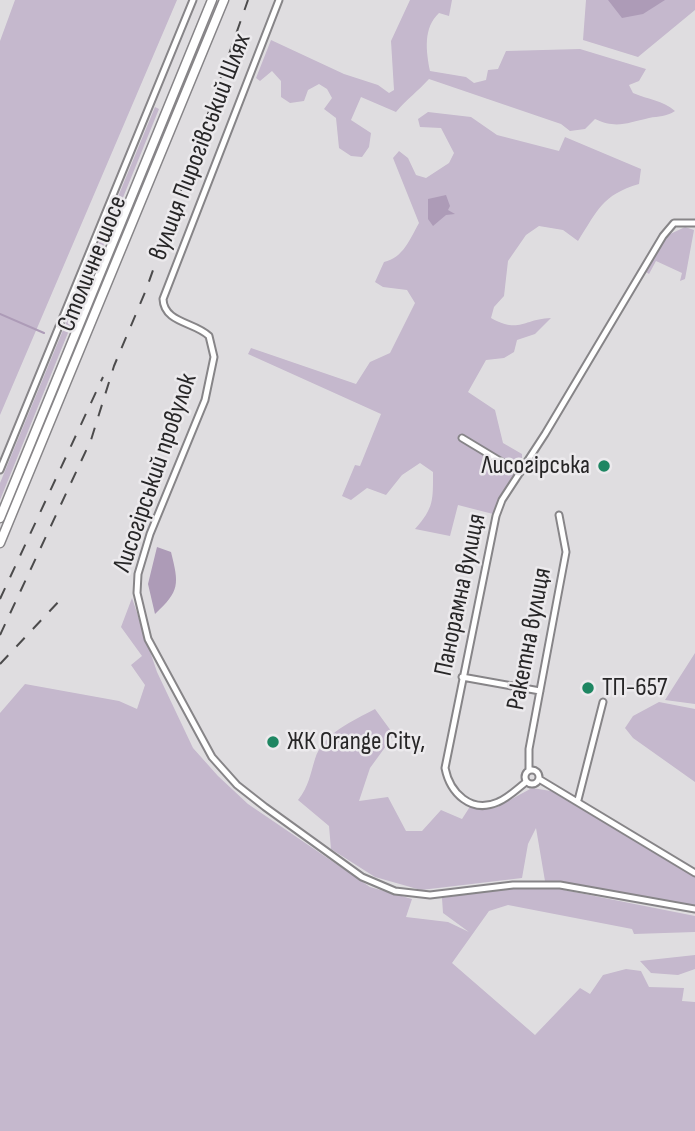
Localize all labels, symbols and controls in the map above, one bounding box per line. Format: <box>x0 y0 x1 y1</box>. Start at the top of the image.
street label: вулиця Пирогівський Шлях <box>143 29 259 265</box>
street label: Столичне шосе <box>52 192 134 336</box>
street label: Лисогірський провулок <box>107 370 205 576</box>
place label: Лисогірська <box>481 450 590 482</box>
marker: Лисогірська <box>596 458 612 474</box>
street label: Панорамна вулиця <box>429 511 493 679</box>
street label: Ракетна вулиця <box>501 565 559 713</box>
place label: ТП-657 <box>602 672 667 704</box>
marker: ТП-657 <box>580 680 596 696</box>
place label: ЖК Orange City, <box>287 726 425 758</box>
marker: ЖК Orange City, <box>265 734 281 750</box>

